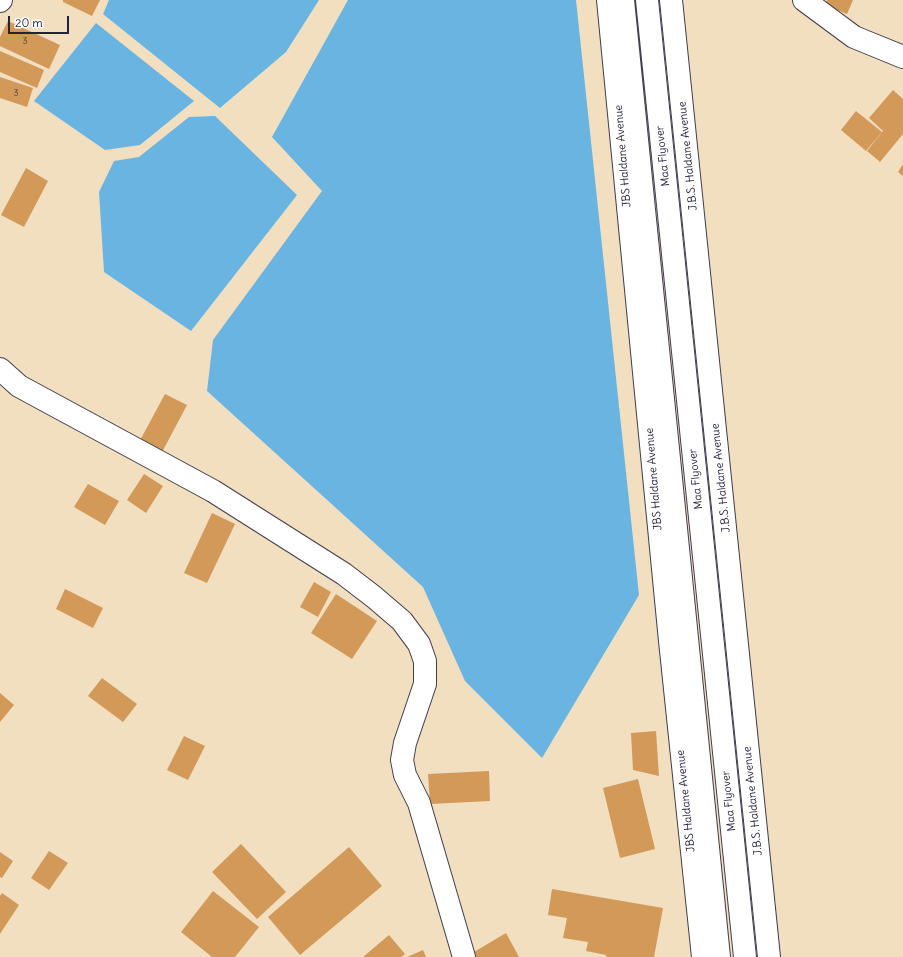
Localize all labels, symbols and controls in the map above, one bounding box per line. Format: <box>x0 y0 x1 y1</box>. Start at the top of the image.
scale bar <box>10 8 71 34</box>
text: 20 m <box>15 15 43 30</box>
house number: 3 <box>22 36 28 46</box>
house number: 3 <box>13 88 19 98</box>
street label: J.B.S. Haldane Avenue <box>676 101 700 211</box>
street label: JBS Haldane Avenue <box>612 104 634 208</box>
street label: Maa Flyover <box>653 125 673 187</box>
street label: J.B.S. Haldane Avenue <box>709 423 733 533</box>
street label: JBS Haldane Avenue <box>643 427 665 531</box>
street label: Maa Flyover <box>686 448 706 510</box>
street label: J.B.S. Haldane Avenue <box>741 746 765 856</box>
street label: JBS Haldane Avenue <box>674 749 698 853</box>
street label: Maa Flyover <box>719 770 739 832</box>

